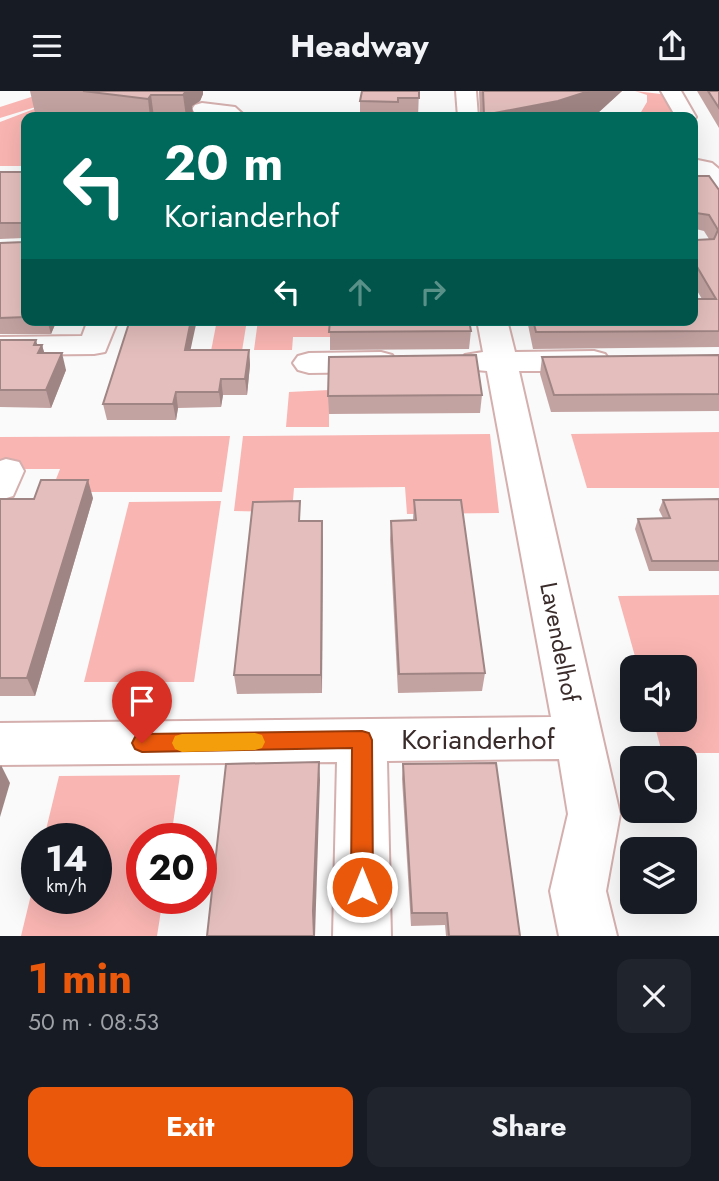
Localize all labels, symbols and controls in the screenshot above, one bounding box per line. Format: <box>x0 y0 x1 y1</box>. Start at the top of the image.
text: Headway <box>290 23 429 69</box>
icon: menu <box>28 27 66 65</box>
icon: share <box>653 27 691 65</box>
text: 20 m <box>164 128 283 198</box>
icon: left <box>49 140 140 231</box>
text: Korianderhof <box>164 193 339 239</box>
icon: left <box>268 273 306 311</box>
icon: ahead <box>341 273 379 311</box>
icon: right <box>414 273 452 311</box>
street label: Lavendelhof <box>531 579 589 706</box>
map controls <box>620 655 697 914</box>
button: sound <box>620 655 697 732</box>
pin <box>112 671 172 743</box>
icon: arrive <box>123 682 161 720</box>
street label: Korianderhof <box>401 719 556 760</box>
button: search <box>620 746 697 823</box>
speed limit sign: 20 <box>126 823 217 914</box>
text: 14 <box>45 834 88 884</box>
button: layers <box>620 837 697 914</box>
position arrow <box>325 850 399 924</box>
text: km/h <box>46 873 87 899</box>
text: 1 min <box>28 948 132 1009</box>
button: close <box>617 959 691 1033</box>
text: 50 m · 08:53 <box>28 1005 159 1039</box>
button: Exit <box>28 1087 353 1167</box>
button: Share <box>367 1087 691 1167</box>

